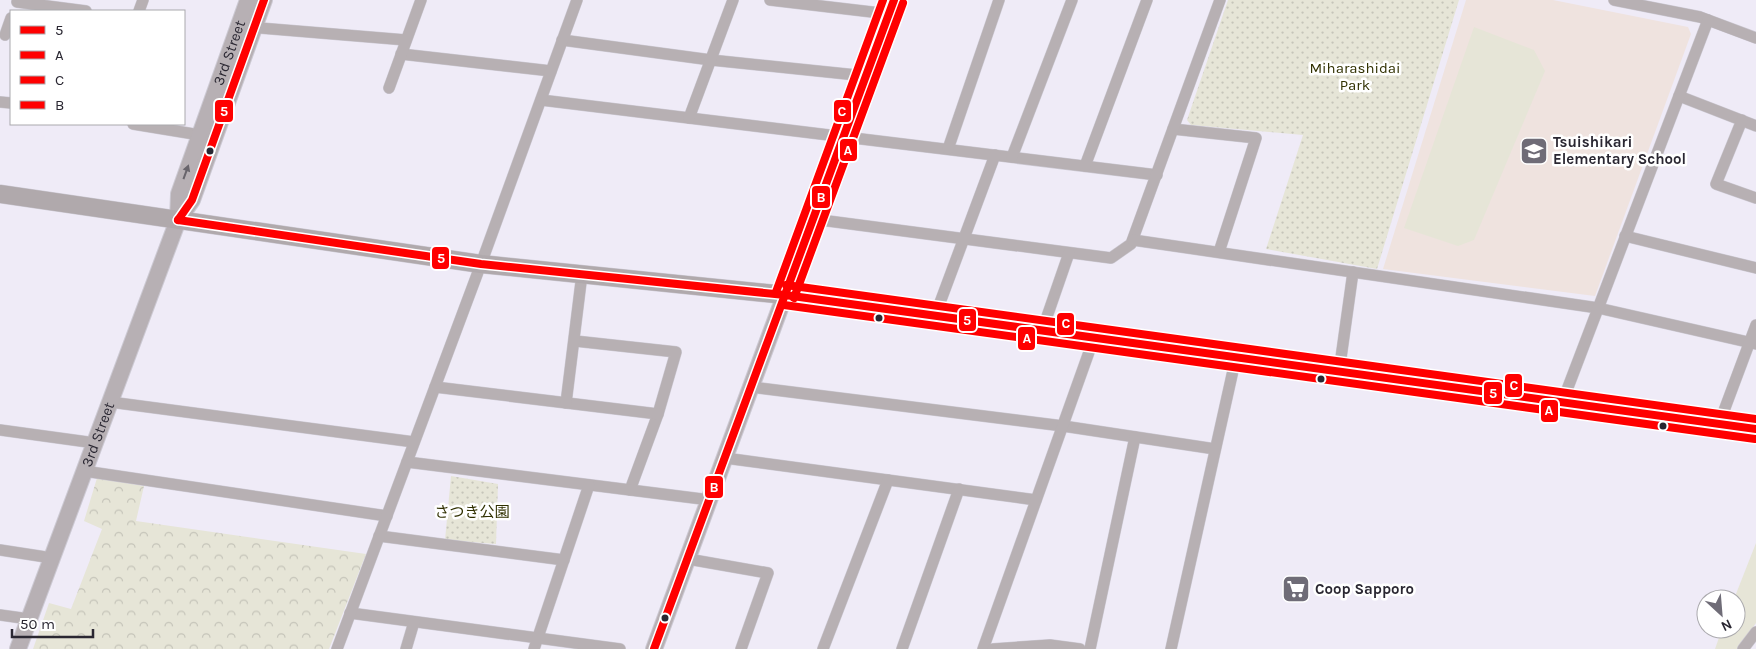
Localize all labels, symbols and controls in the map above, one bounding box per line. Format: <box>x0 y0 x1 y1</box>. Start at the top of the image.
legend <box>10 10 185 125</box>
street label: 3rd Street <box>209 17 249 88</box>
text: 5 <box>55 21 63 39</box>
text: A <box>55 46 64 64</box>
park label: Miharashidai Park <box>1309 59 1401 94</box>
text: C <box>55 71 64 89</box>
text: B <box>55 96 64 114</box>
line badge: 5 <box>214 99 234 123</box>
line badge: C <box>833 99 852 123</box>
text: 5 <box>220 103 228 120</box>
text: C <box>838 103 847 120</box>
place label: Tsuishikari Elementary School <box>1553 133 1686 168</box>
school or university icon: Tsuishikari Elementary School <box>1519 136 1549 166</box>
line badge: A <box>839 138 858 162</box>
text: A <box>844 142 853 159</box>
unlabelled marker <box>205 146 215 156</box>
one-way arrow <box>183 165 190 180</box>
line badge: B <box>811 185 831 209</box>
text: B <box>816 189 826 206</box>
line badge: 5 <box>431 246 450 270</box>
text: 5 <box>437 250 445 267</box>
line badge: 5 <box>958 308 977 332</box>
text: 5 <box>963 312 971 329</box>
line badge: C <box>1056 312 1075 336</box>
unlabelled marker <box>874 313 884 323</box>
text: C <box>1062 315 1071 332</box>
line badge: A <box>1017 326 1036 351</box>
text: A <box>1023 330 1032 347</box>
line badge: C <box>1504 373 1523 398</box>
unlabelled marker <box>1316 374 1326 384</box>
text: C <box>1510 377 1519 394</box>
line badge: 5 <box>1483 381 1503 405</box>
text: 5 <box>1489 385 1497 402</box>
street label: 3rd Street <box>78 399 118 469</box>
line badge: A <box>1540 399 1559 423</box>
text: A <box>1545 402 1554 419</box>
unlabelled marker <box>1658 421 1668 431</box>
line badge: B <box>704 475 724 499</box>
text: B <box>709 479 719 496</box>
park label: さつき公園 <box>434 503 510 521</box>
supermarket icon: Coop Sapporo <box>1281 574 1311 604</box>
place label: Coop Sapporo <box>1315 580 1414 598</box>
north arrow <box>1696 589 1746 639</box>
scale bar <box>12 606 94 638</box>
unlabelled marker <box>660 613 670 623</box>
text: 50 m <box>20 615 55 633</box>
text: N <box>1718 615 1735 635</box>

